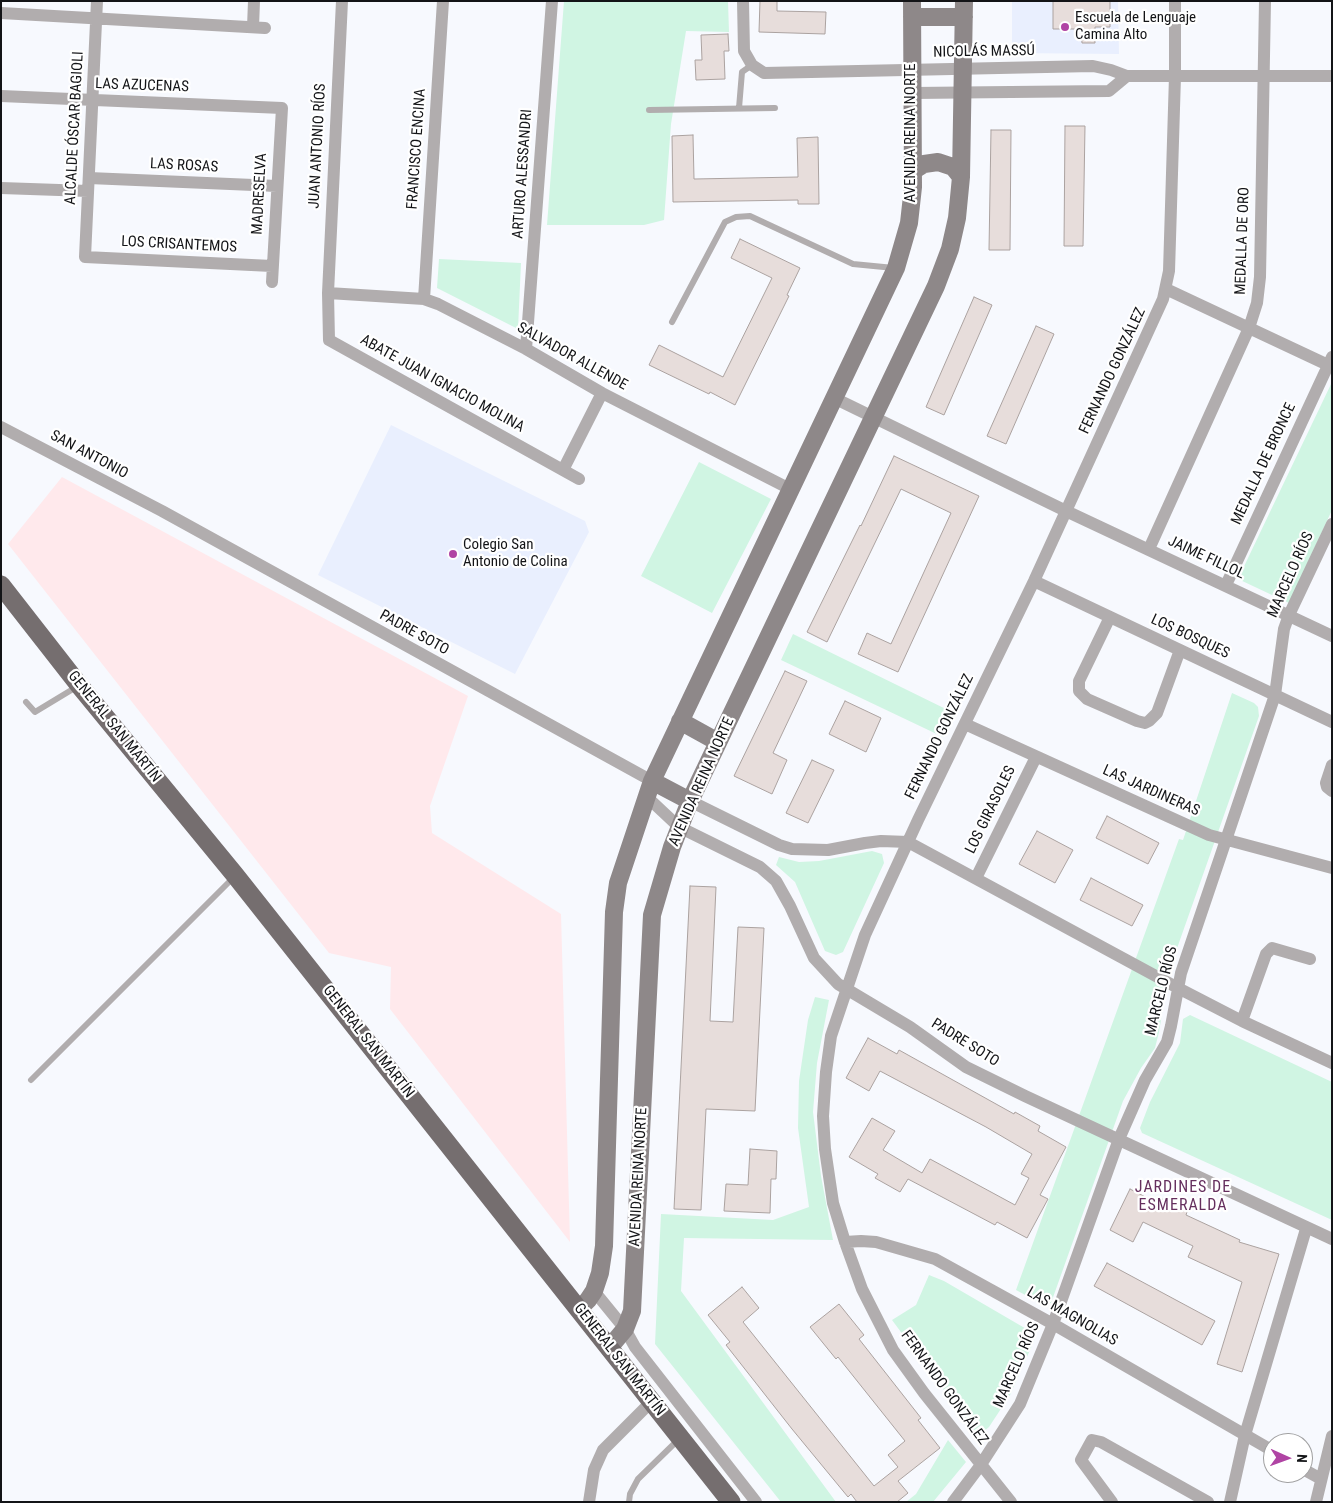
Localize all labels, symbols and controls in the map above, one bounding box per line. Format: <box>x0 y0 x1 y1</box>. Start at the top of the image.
place label: Escuela de Lenguaje Camina Alto <box>1075 9 1196 44</box>
marker: Escuela de Lenguaje Camina Alto <box>1059 21 1071 33</box>
street label: NICOLÁS MASSÚ <box>933 42 1035 62</box>
street label: ALCALDE ÓSCAR BAGIOLI <box>62 51 88 205</box>
street label: AVENIDA REINA NORTE <box>902 63 920 203</box>
street label: LAS AZUCENAS <box>95 75 189 97</box>
street label: JUAN ANTONIO RÍOS <box>306 83 330 209</box>
street label: FRANCISCO ENCINA <box>404 88 430 210</box>
street label: ARTURO ALESSANDRI <box>509 109 537 239</box>
street label: MADRESELVA <box>249 153 271 235</box>
street label: LAS ROSAS <box>149 155 219 177</box>
street label: MEDALLA DE ORO <box>1232 187 1254 295</box>
street label: LOS CRISANTEMOS <box>121 233 237 257</box>
street label: FERNANDO GONZÁLEZ <box>1076 305 1150 437</box>
street label: SALVADOR ALLENDE <box>514 319 630 395</box>
street label: ABATE JUAN IGNACIO MOLINA <box>357 331 527 437</box>
street label: MEDALLA DE BRONCE <box>1228 400 1300 528</box>
street label: SAN ANTONIO <box>47 427 131 483</box>
street label: MARCELO RÍOS <box>1264 529 1318 621</box>
street label: JAIME FILLOL <box>1165 532 1247 584</box>
place label: Colegio San Antonio de Colina <box>463 536 568 571</box>
marker: Colegio San Antonio de Colina <box>447 548 459 560</box>
street label: PADRE SOTO <box>376 607 452 659</box>
street label: LOS BOSQUES <box>1148 611 1232 663</box>
street label: GENERAL SAN MARTÍN <box>64 668 164 786</box>
street label: FERNANDO GONZÁLEZ <box>902 671 978 803</box>
street label: AVENIDA REINA NORTE <box>665 715 739 849</box>
street label: LAS JARDINERAS <box>1100 762 1202 820</box>
street label: LOS GIRASOLES <box>962 763 1020 857</box>
street label: MARCELO RÍOS <box>1142 944 1182 1038</box>
street label: GENERAL SAN MARTÍN <box>319 982 417 1102</box>
street label: PADRE SOTO <box>928 1015 1002 1071</box>
street label: AVENIDA REINA NORTE <box>626 1107 652 1247</box>
district label: JARDINES DE ESMERALDA <box>1133 1178 1233 1216</box>
street label: LAS MAGNOLIAS <box>1023 1284 1121 1350</box>
street label: GENERAL SAN MARTÍN <box>570 1300 668 1420</box>
street label: MARCELO RÍOS <box>990 1319 1044 1411</box>
street label: FERNANDO GONZÁLEZ <box>896 1327 992 1449</box>
north arrow <box>1263 1433 1313 1483</box>
text: N <box>1294 1454 1310 1463</box>

